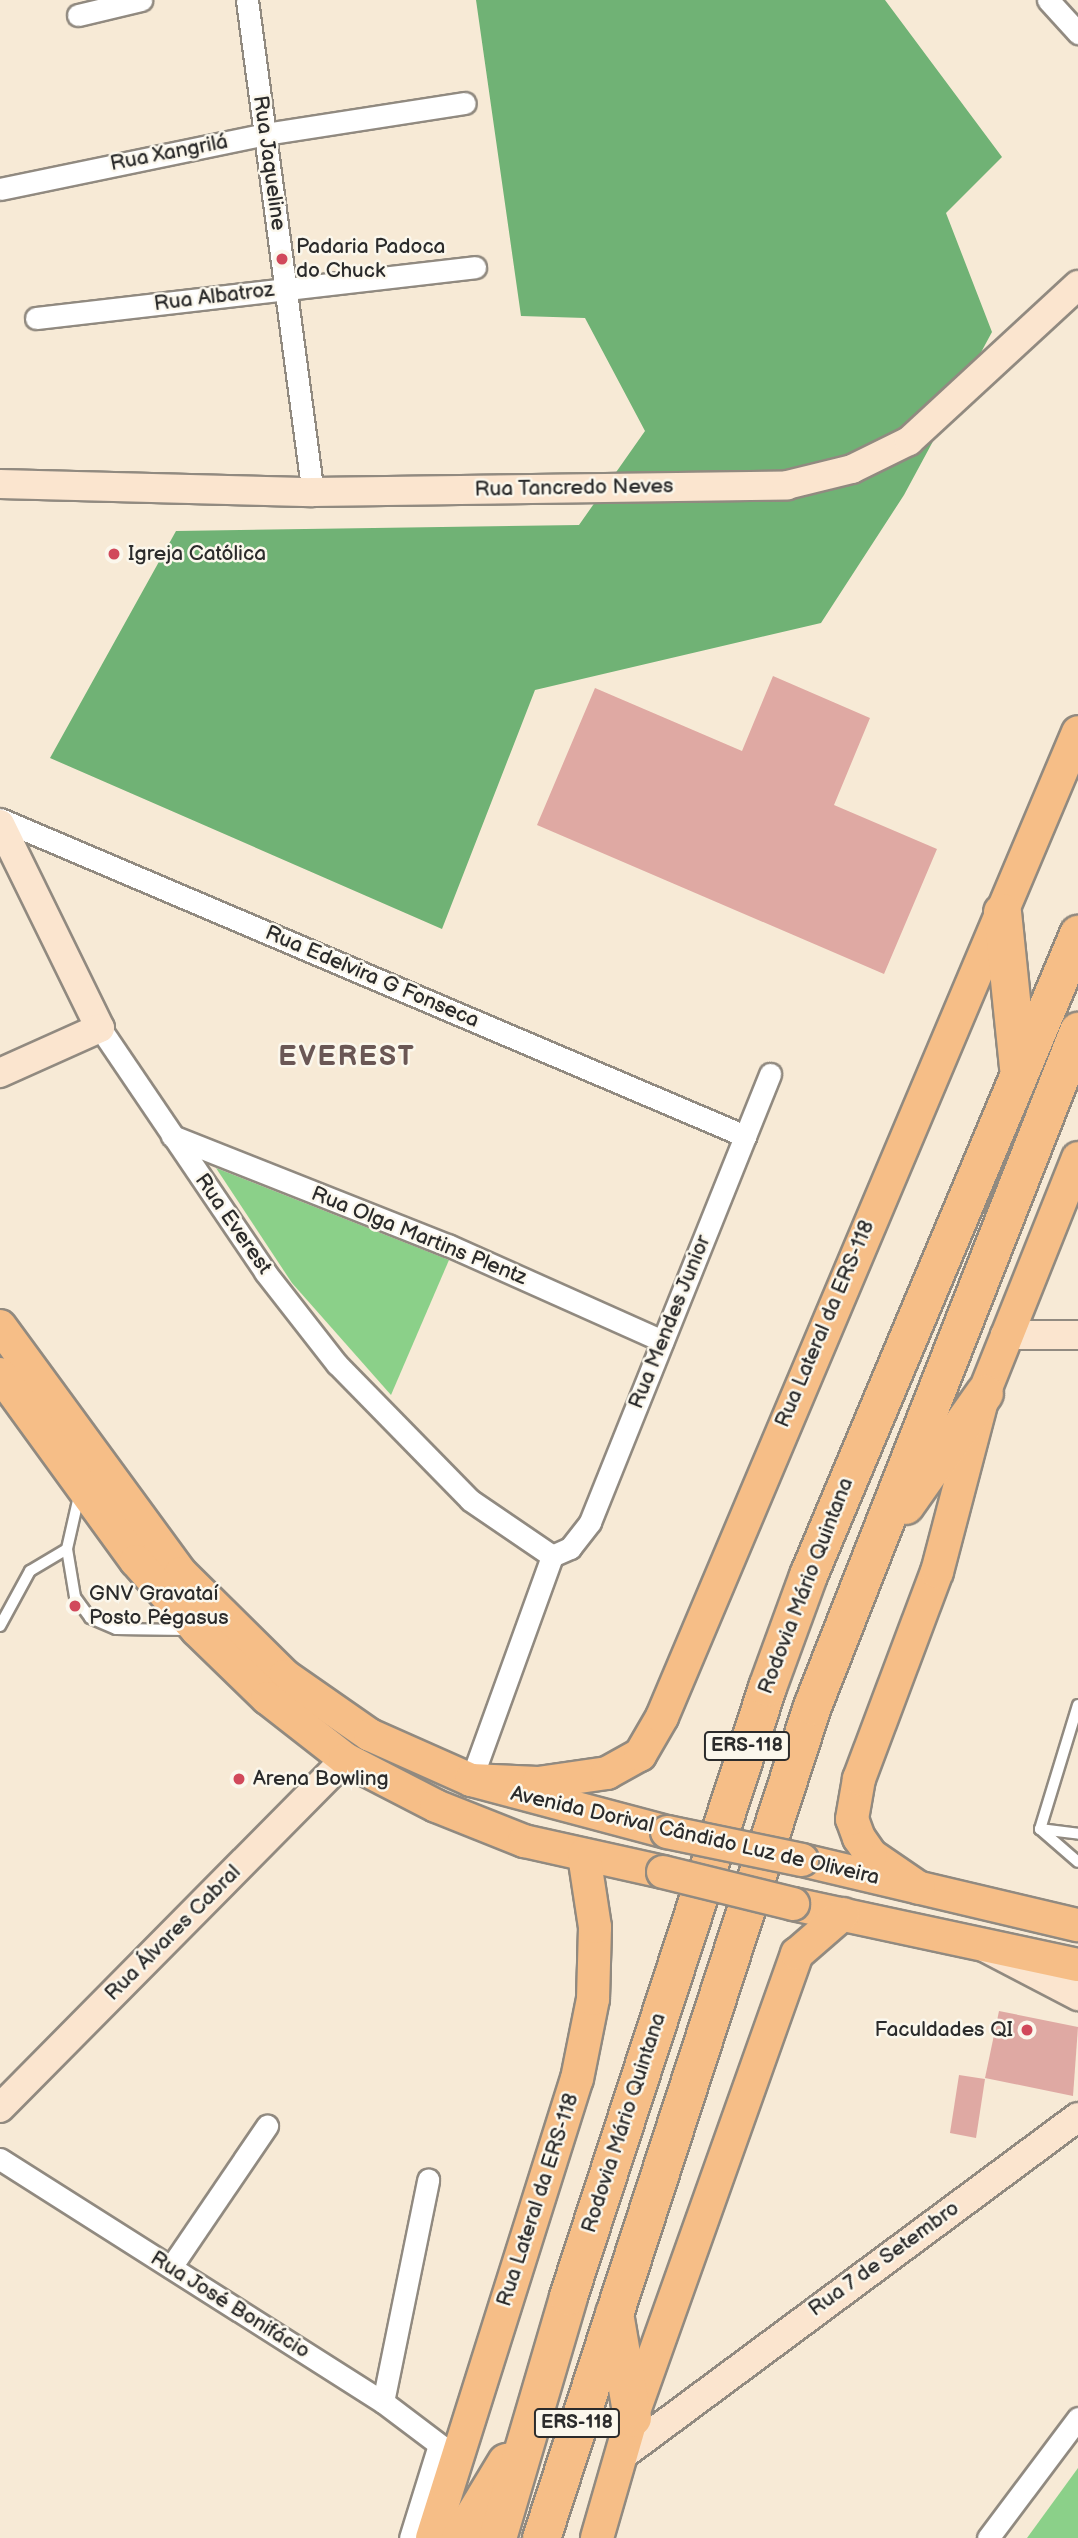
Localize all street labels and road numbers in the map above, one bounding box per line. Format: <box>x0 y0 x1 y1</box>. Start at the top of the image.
street label: Rua Jaqueline <box>247 93 291 233</box>
street label: Rua Xangrilá <box>107 129 231 177</box>
street label: Rua Albatroz <box>153 277 275 317</box>
street label: Rua Tancredo Neves <box>474 474 674 502</box>
street label: Rua Edelvira G Fonseca <box>261 920 483 1034</box>
street label: Rua Everest <box>189 1169 277 1279</box>
street label: Rua Olga Martins Plentz <box>308 1181 530 1291</box>
street label: Rua Lateral da ERS-118 <box>770 1217 880 1431</box>
street label: Rua Mendes Junior <box>623 1231 717 1413</box>
street label: Rodovia Mário Quintana <box>753 1474 859 1698</box>
road number: ERS-118 <box>703 1730 791 1762</box>
street label: Avenida Dorival Cândido Luz de Oliveira <box>508 1781 882 1891</box>
street label: Rua Álvares Cabral <box>100 1860 246 2006</box>
street label: Rodovia Mário Quintana <box>577 2010 671 2236</box>
street label: Rua Lateral da ERS-118 <box>492 2090 584 2310</box>
street label: Rua 7 de Setembro <box>803 2195 965 2323</box>
street label: Rua José Bonifácio <box>145 2246 315 2364</box>
road number: ERS-118 <box>533 2408 621 2438</box>

